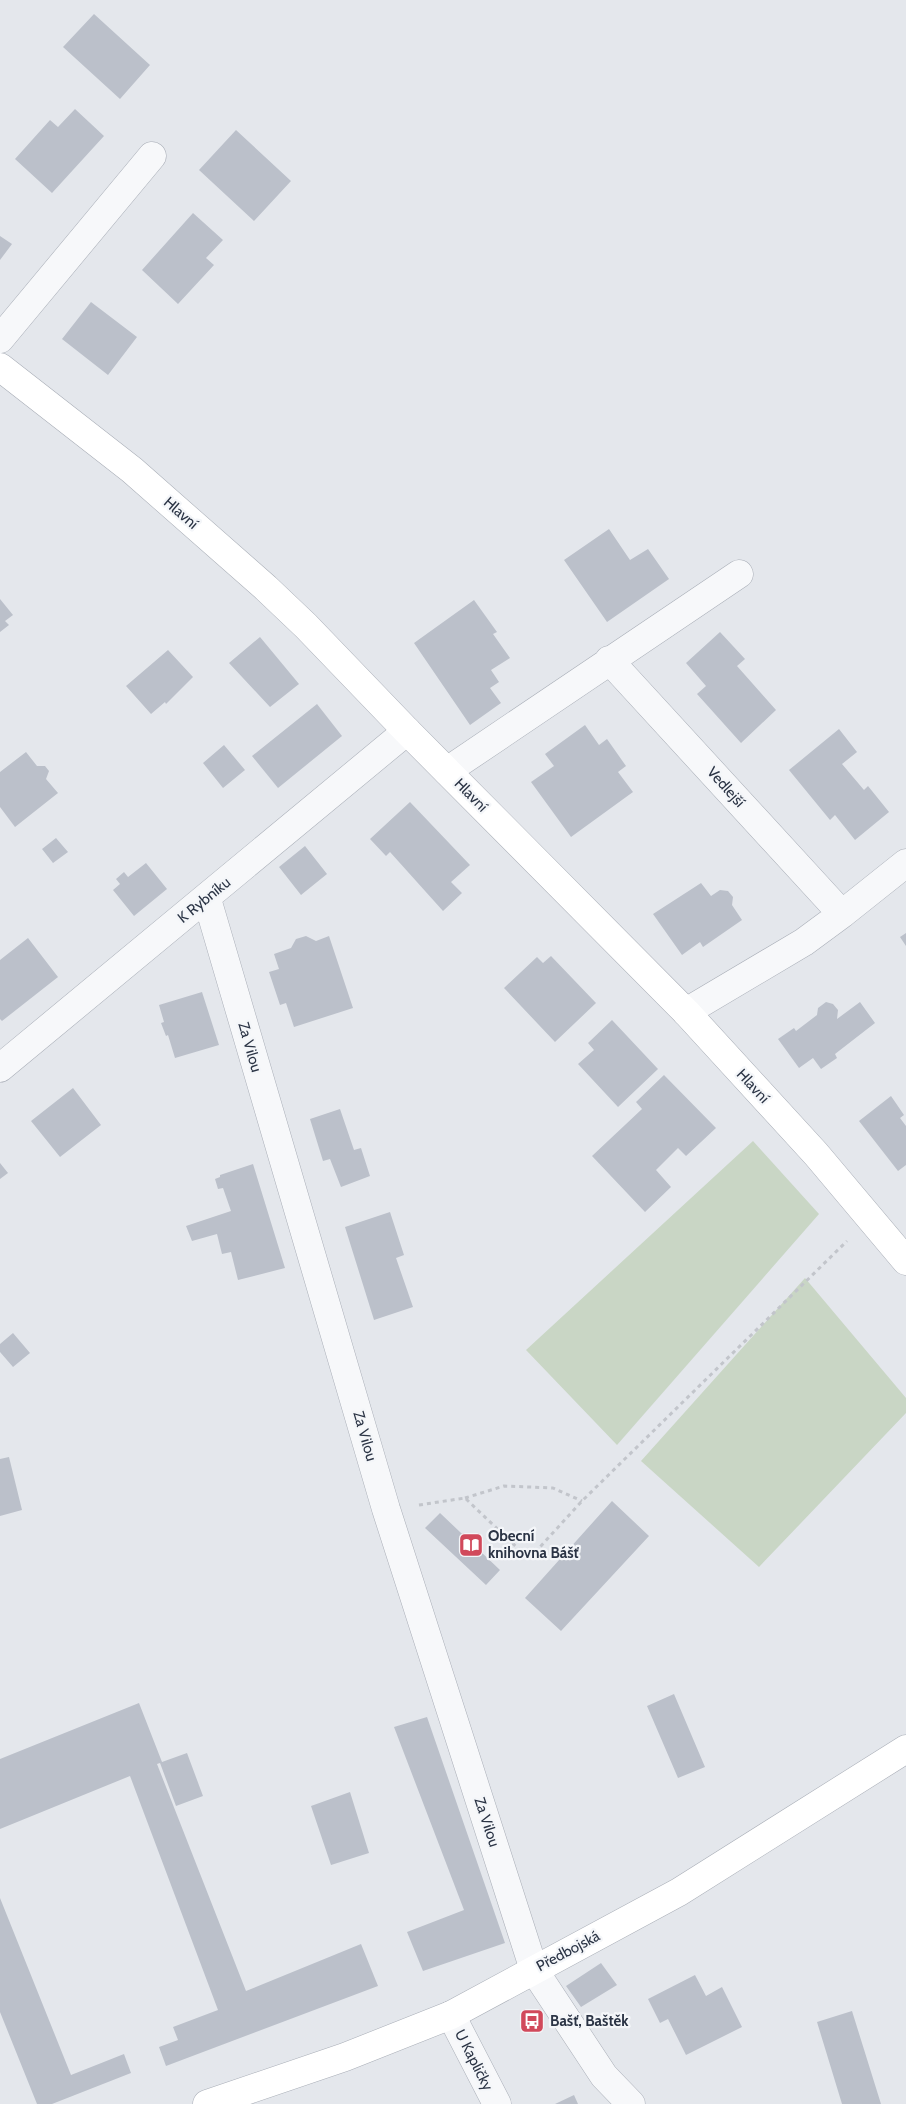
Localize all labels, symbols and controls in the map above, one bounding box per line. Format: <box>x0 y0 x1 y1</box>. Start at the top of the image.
street label: Hlavní <box>160 493 202 533</box>
street label: Vedlejší <box>703 763 749 811</box>
street label: Hlavní <box>451 775 491 815</box>
street label: K Rybníku <box>174 873 234 927</box>
street label: Za Vilou <box>234 1020 266 1074</box>
street label: Hlavní <box>733 1065 773 1107</box>
street label: Za Vilou <box>349 1409 381 1463</box>
place label: Obecní knihovna Bášť <box>488 1527 580 1562</box>
library icon: Obecní knihovna Bášť <box>458 1532 484 1558</box>
street label: Za Vilou <box>471 1795 503 1849</box>
street label: Předbojská <box>533 1926 603 1975</box>
bus stop icon: Bašť, Baštěk <box>519 2008 545 2034</box>
place label: Bašť, Baštěk <box>550 2012 629 2030</box>
street label: U Kapličky <box>451 2026 497 2094</box>

